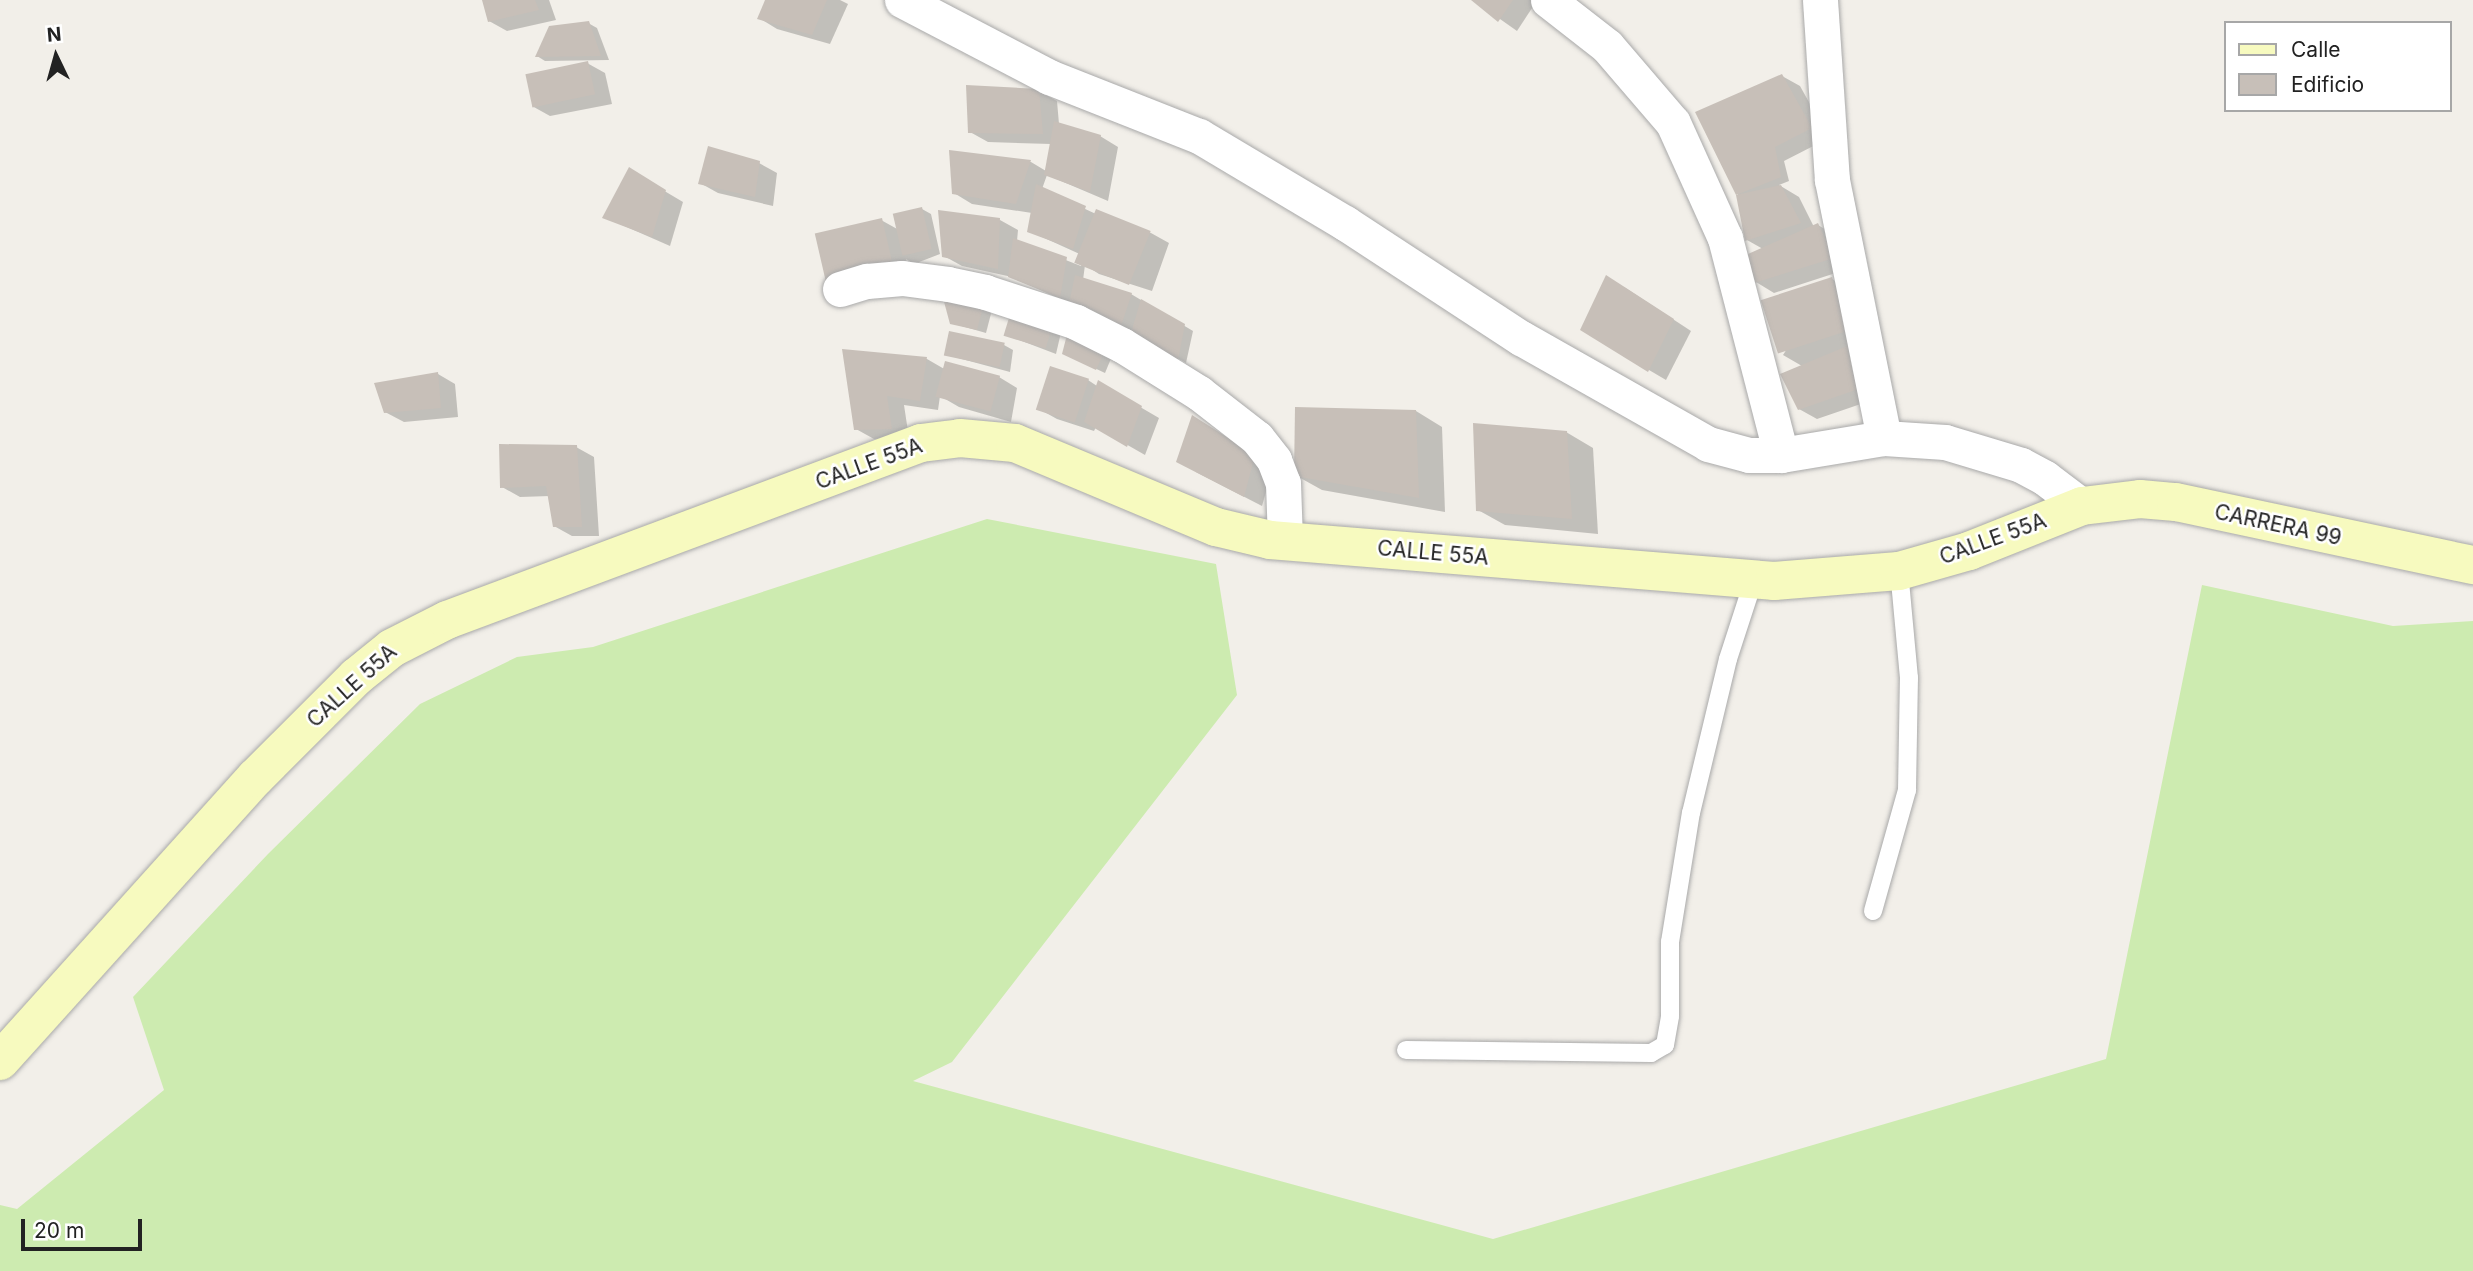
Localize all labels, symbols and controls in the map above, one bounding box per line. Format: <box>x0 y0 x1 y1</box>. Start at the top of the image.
north arrow <box>21 21 91 91</box>
legend <box>2224 21 2452 112</box>
text: N <box>46 22 62 47</box>
text: Calle <box>2291 37 2341 62</box>
text: Edificio <box>2291 72 2364 97</box>
street label: CALLE 55A <box>812 433 926 495</box>
street label: CARRERA 99 <box>2212 499 2344 551</box>
street label: CALLE 55A <box>1936 508 2050 570</box>
street label: CALLE 55A <box>1376 536 1490 570</box>
street label: CALLE 55A <box>302 639 402 733</box>
scale bar <box>24 1204 145 1248</box>
text: 20 m <box>34 1218 84 1243</box>

